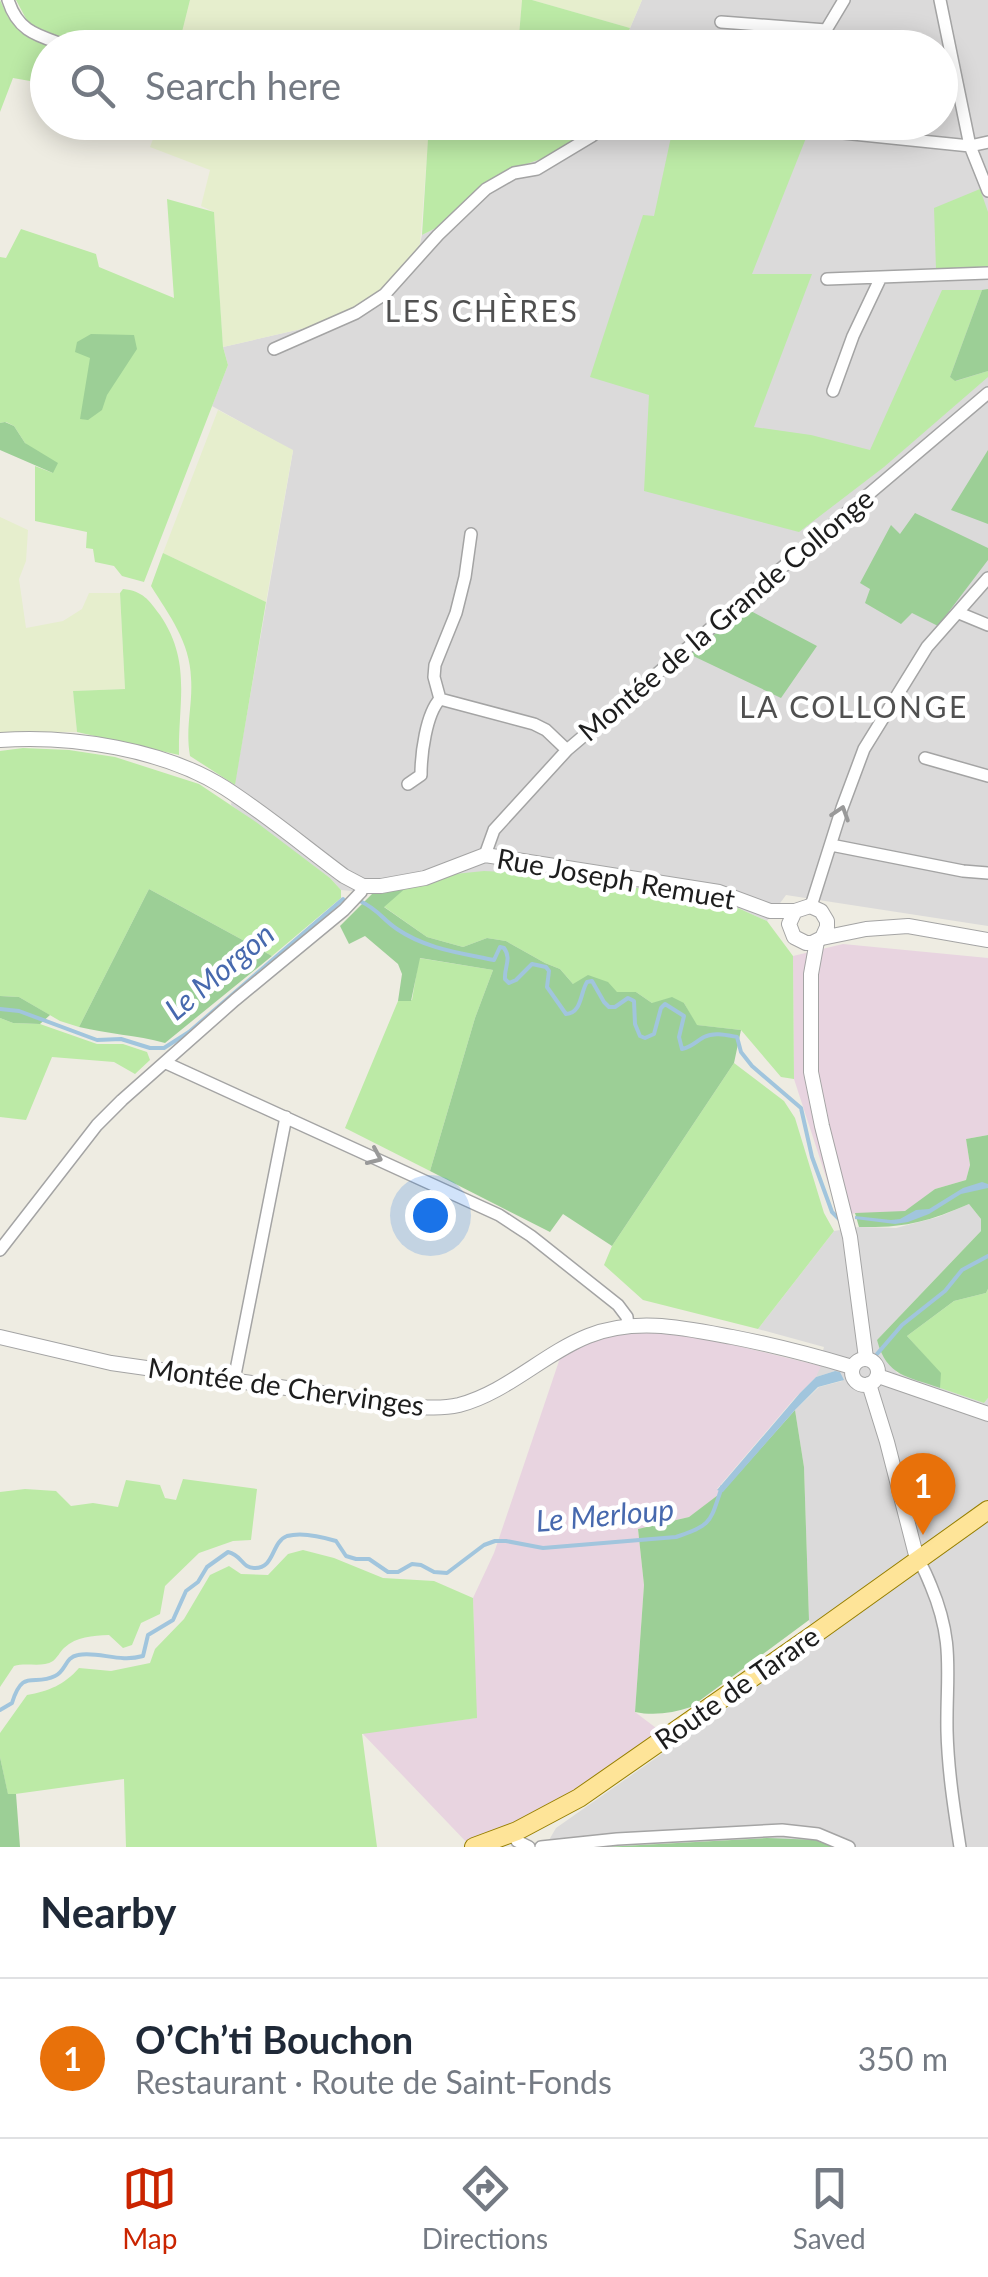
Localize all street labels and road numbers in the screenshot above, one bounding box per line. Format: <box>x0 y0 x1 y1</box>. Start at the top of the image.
street label: Montée de la Grande Collonge <box>571 481 880 748</box>
street label: Rue Joseph Remuet <box>495 840 738 916</box>
street label: Montée de Chervinges <box>146 1350 426 1422</box>
street label: Route de Tarare <box>648 1618 825 1756</box>

